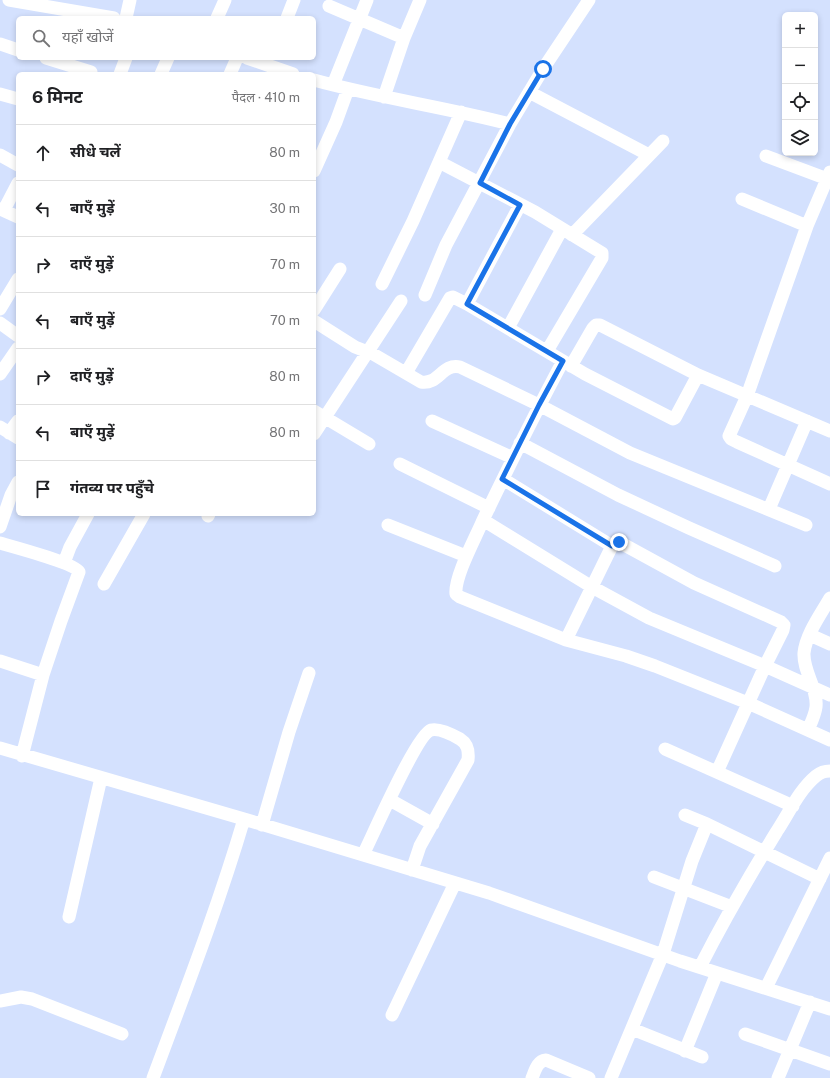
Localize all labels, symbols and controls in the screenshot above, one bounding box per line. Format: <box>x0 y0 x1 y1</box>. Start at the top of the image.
map controls <box>782 12 818 156</box>
button: + <box>782 12 818 48</box>
search box <box>16 16 316 60</box>
icon: search <box>30 27 52 49</box>
text: यहाँ खोजें <box>62 28 113 45</box>
button: − <box>782 48 818 84</box>
route start <box>534 60 552 78</box>
button: locate <box>782 84 818 120</box>
text: 6 मिनट <box>32 87 83 107</box>
text: पैदल · 410 m <box>232 90 300 105</box>
button: layers <box>782 120 818 156</box>
icon: ahead <box>32 142 54 164</box>
text: सीधे चलें <box>70 143 121 160</box>
text: 80 m <box>269 145 300 160</box>
icon: left <box>32 198 54 220</box>
text: बाएँ मुड़ें <box>70 199 115 216</box>
text: 30 m <box>270 201 300 216</box>
icon: right <box>32 254 54 276</box>
text: दाएँ मुड़ें <box>70 255 114 272</box>
text: 70 m <box>270 257 300 272</box>
icon: left <box>32 310 54 332</box>
text: बाएँ मुड़ें <box>70 311 115 328</box>
text: 70 m <box>270 313 300 328</box>
icon: right <box>32 366 54 388</box>
text: दाएँ मुड़ें <box>70 367 114 384</box>
text: 80 m <box>269 369 300 384</box>
icon: left <box>32 422 54 444</box>
text: बाएँ मुड़ें <box>70 423 115 440</box>
text: 80 m <box>269 425 300 440</box>
icon: arrive <box>32 478 54 500</box>
text: गंतव्य पर पहुँचे <box>70 479 154 496</box>
route end <box>610 533 628 551</box>

